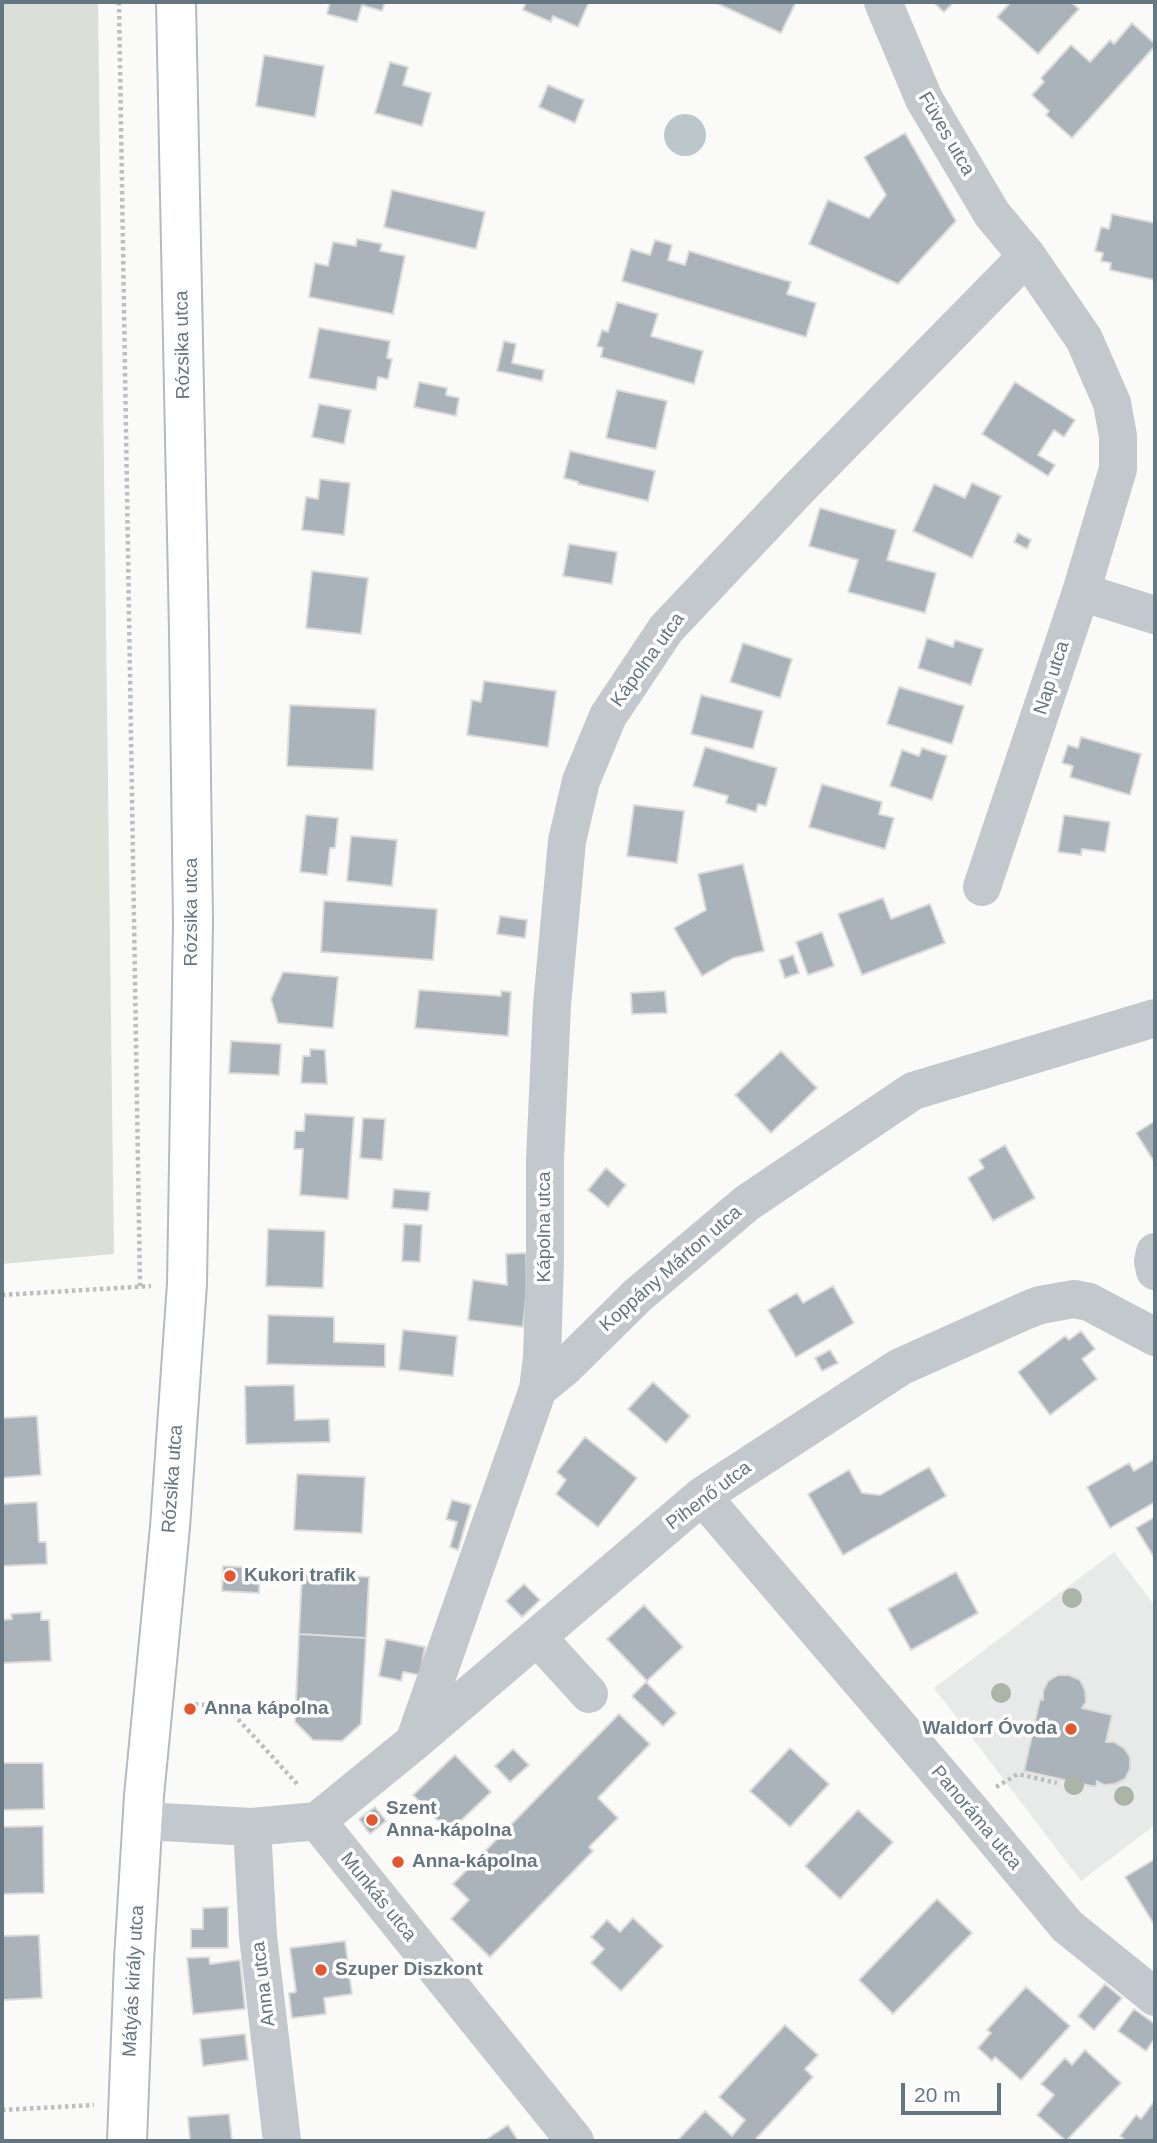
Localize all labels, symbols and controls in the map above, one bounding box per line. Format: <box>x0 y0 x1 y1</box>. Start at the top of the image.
street label: Füves utca <box>913 88 979 180</box>
street label: Rózsika utca <box>171 290 195 400</box>
street label: Kápolna utca <box>606 608 690 712</box>
street label: Nap utca <box>1029 638 1075 718</box>
street label: Rózsika utca <box>181 858 203 966</box>
street label: Kápolna utca <box>534 1172 556 1282</box>
street label: Koppány Márton utca <box>595 1201 747 1337</box>
street label: Rózsika utca <box>158 1424 188 1534</box>
street label: Pihenő utca <box>662 1457 756 1535</box>
place label: Kukori trafik <box>244 1565 356 1587</box>
marker: Kukori trafik <box>222 1568 238 1584</box>
place label: Anna kápolna <box>204 1698 329 1720</box>
marker: Anna kápolna <box>182 1701 198 1717</box>
place label: Waldorf Óvoda <box>923 1718 1057 1740</box>
marker: Waldorf Óvoda <box>1063 1721 1079 1737</box>
street label: Panoráma utca <box>926 1761 1026 1875</box>
place label: Szent Anna-kápolna <box>386 1798 512 1842</box>
marker: Szent Anna-kápolna <box>364 1812 380 1828</box>
street label: Munkás utca <box>335 1848 421 1946</box>
place label: Anna-kápolna <box>412 1851 538 1873</box>
marker: Anna-kápolna <box>390 1854 406 1870</box>
street label: Mátyás király utca <box>119 1904 149 2058</box>
street label: Anna utca <box>247 1940 281 2028</box>
place label: Szuper Diszkont <box>335 1959 483 1981</box>
marker: Szuper Diszkont <box>313 1962 329 1978</box>
scale bar <box>905 2070 1005 2114</box>
text: 20 m <box>914 2083 961 2106</box>

